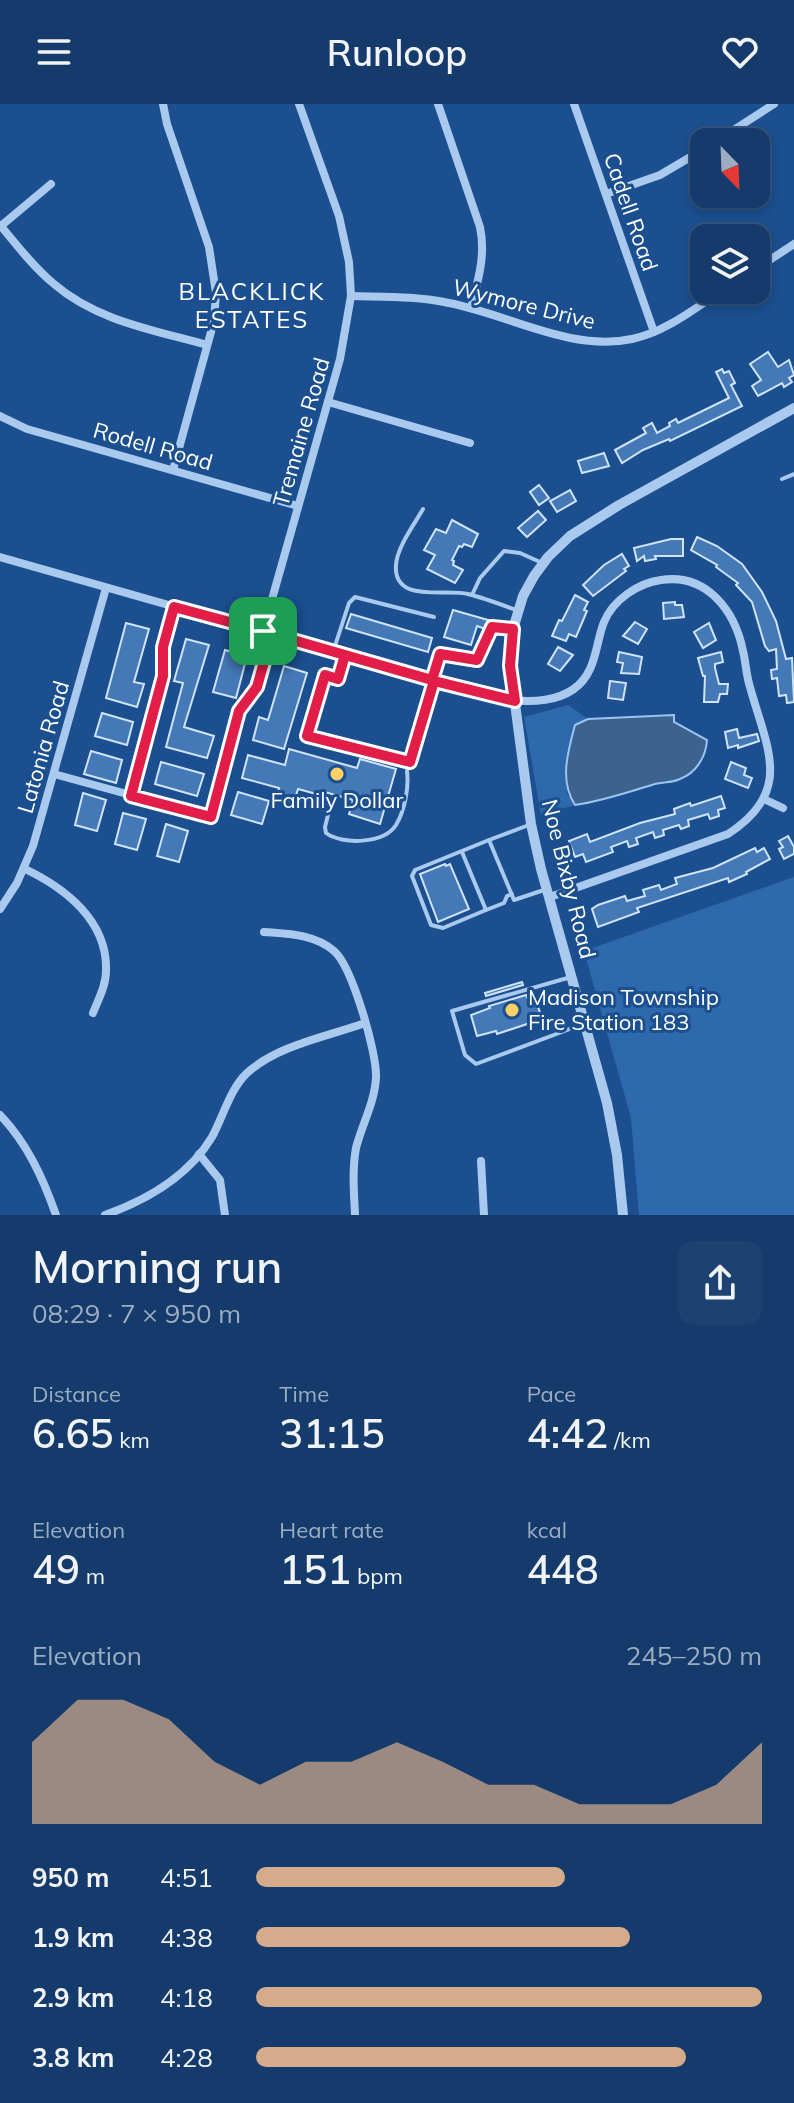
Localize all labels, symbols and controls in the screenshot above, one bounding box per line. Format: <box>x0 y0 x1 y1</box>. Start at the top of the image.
icon: menu <box>32 30 76 74</box>
text: Runloop <box>327 30 467 75</box>
icon: heart <box>718 30 762 74</box>
north arrow <box>690 128 770 208</box>
map controls <box>690 128 770 304</box>
street label: Cadell Road <box>598 149 664 275</box>
button: layers <box>690 224 770 304</box>
street label: Wymore Drive <box>450 273 598 335</box>
district label: BLACKLICK ESTATES <box>179 276 325 334</box>
street label: Tremaine Road <box>266 354 336 510</box>
street label: Rodell Road <box>90 416 216 476</box>
pin <box>229 597 297 665</box>
icon: arrive <box>241 609 285 653</box>
street label: Latonia Road <box>11 678 75 816</box>
marker: Family Dollar <box>328 765 346 783</box>
place label: Family Dollar <box>271 786 404 814</box>
street label: Noe Bixby Road <box>536 796 602 962</box>
place label: Madison Township Fire Station 183 <box>528 983 719 1036</box>
marker: Madison Township Fire Station 183 <box>503 1001 521 1019</box>
text: Morning run <box>32 1239 282 1294</box>
button: share <box>678 1241 762 1325</box>
text: 08:29 · 7 × 950 m <box>32 1297 241 1330</box>
text: Distance <box>32 1380 121 1408</box>
text: Time <box>279 1380 329 1408</box>
text: Pace <box>527 1380 576 1408</box>
text: 6.65 <box>32 1408 113 1458</box>
text: 31:15 <box>279 1408 385 1458</box>
text: 4:42 <box>527 1408 608 1458</box>
text: km <box>113 1426 150 1454</box>
text: /km <box>608 1426 651 1454</box>
text: Elevation <box>32 1516 125 1544</box>
text: Heart rate <box>279 1516 384 1544</box>
text: kcal <box>527 1516 567 1544</box>
text: 49 <box>32 1544 80 1594</box>
text: 151 <box>279 1544 351 1594</box>
text: 448 <box>527 1544 599 1594</box>
text: m <box>80 1562 105 1590</box>
text: bpm <box>351 1562 403 1590</box>
text: Elevation <box>32 1639 142 1672</box>
text: 245–250 m <box>626 1639 762 1672</box>
text: 950 m <box>32 1861 109 1894</box>
text: 4:51 <box>160 1861 213 1894</box>
text: 1.9 km <box>32 1921 115 1954</box>
text: 4:38 <box>160 1921 213 1954</box>
text: 2.9 km <box>32 1981 115 2014</box>
text: 4:18 <box>160 1981 213 2014</box>
text: 3.8 km <box>32 2041 115 2074</box>
text: 4:28 <box>160 2041 213 2074</box>

